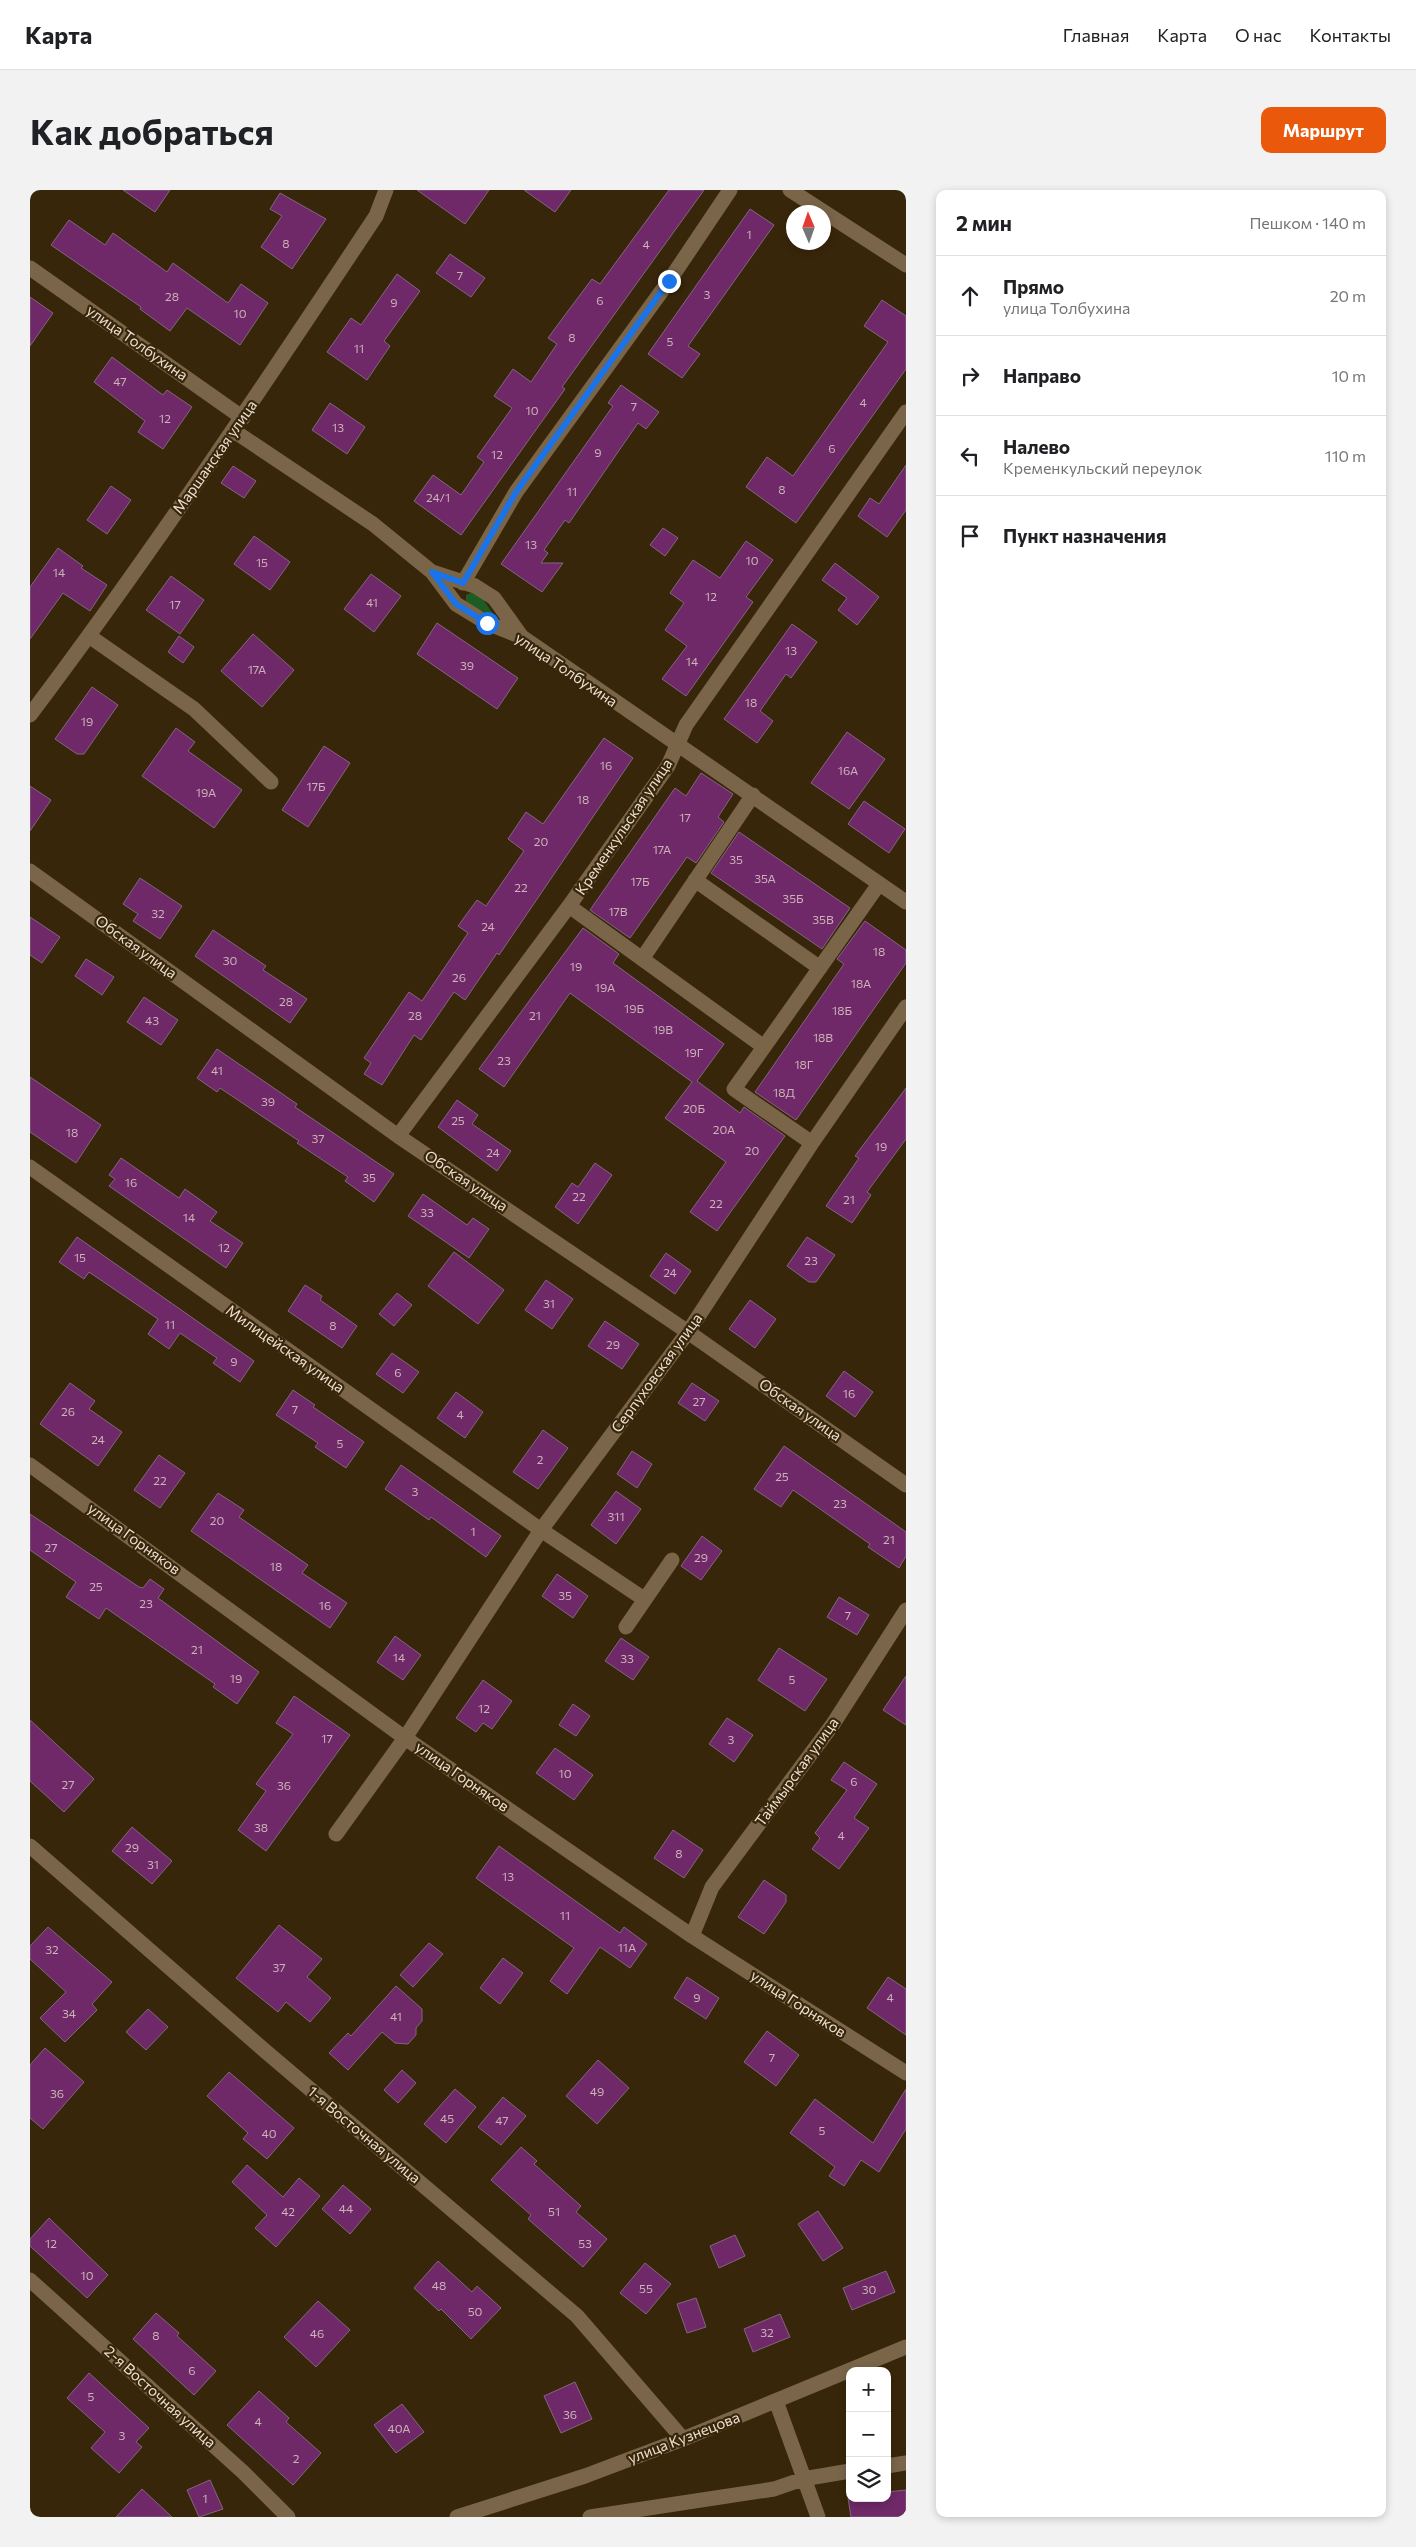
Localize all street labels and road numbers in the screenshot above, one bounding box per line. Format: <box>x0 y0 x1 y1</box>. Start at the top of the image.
street label: улица Толбухина <box>84 301 192 384</box>
street label: Маршанская улица <box>168 396 260 517</box>
street label: улица Толбухина <box>512 628 621 710</box>
street label: Кременкульская улица <box>571 755 676 898</box>
street label: Обская улица <box>92 911 181 982</box>
street label: Обская улица <box>422 1146 512 1215</box>
street label: Милицейская улица <box>223 1301 348 1396</box>
street label: Серпуховская улица <box>607 1309 705 1435</box>
street label: Обская улица <box>756 1374 845 1444</box>
street label: улица Горняков <box>85 1499 184 1578</box>
street label: Таймырская улица <box>751 1714 842 1829</box>
street label: улица Горняков <box>412 1737 513 1815</box>
street label: улица Горняков <box>748 1966 850 2041</box>
street label: 1-я Восточная улица <box>305 2082 425 2187</box>
street label: 2-я Восточная улица <box>101 2342 220 2451</box>
street label: улица Кузнецова <box>625 2407 742 2467</box>

